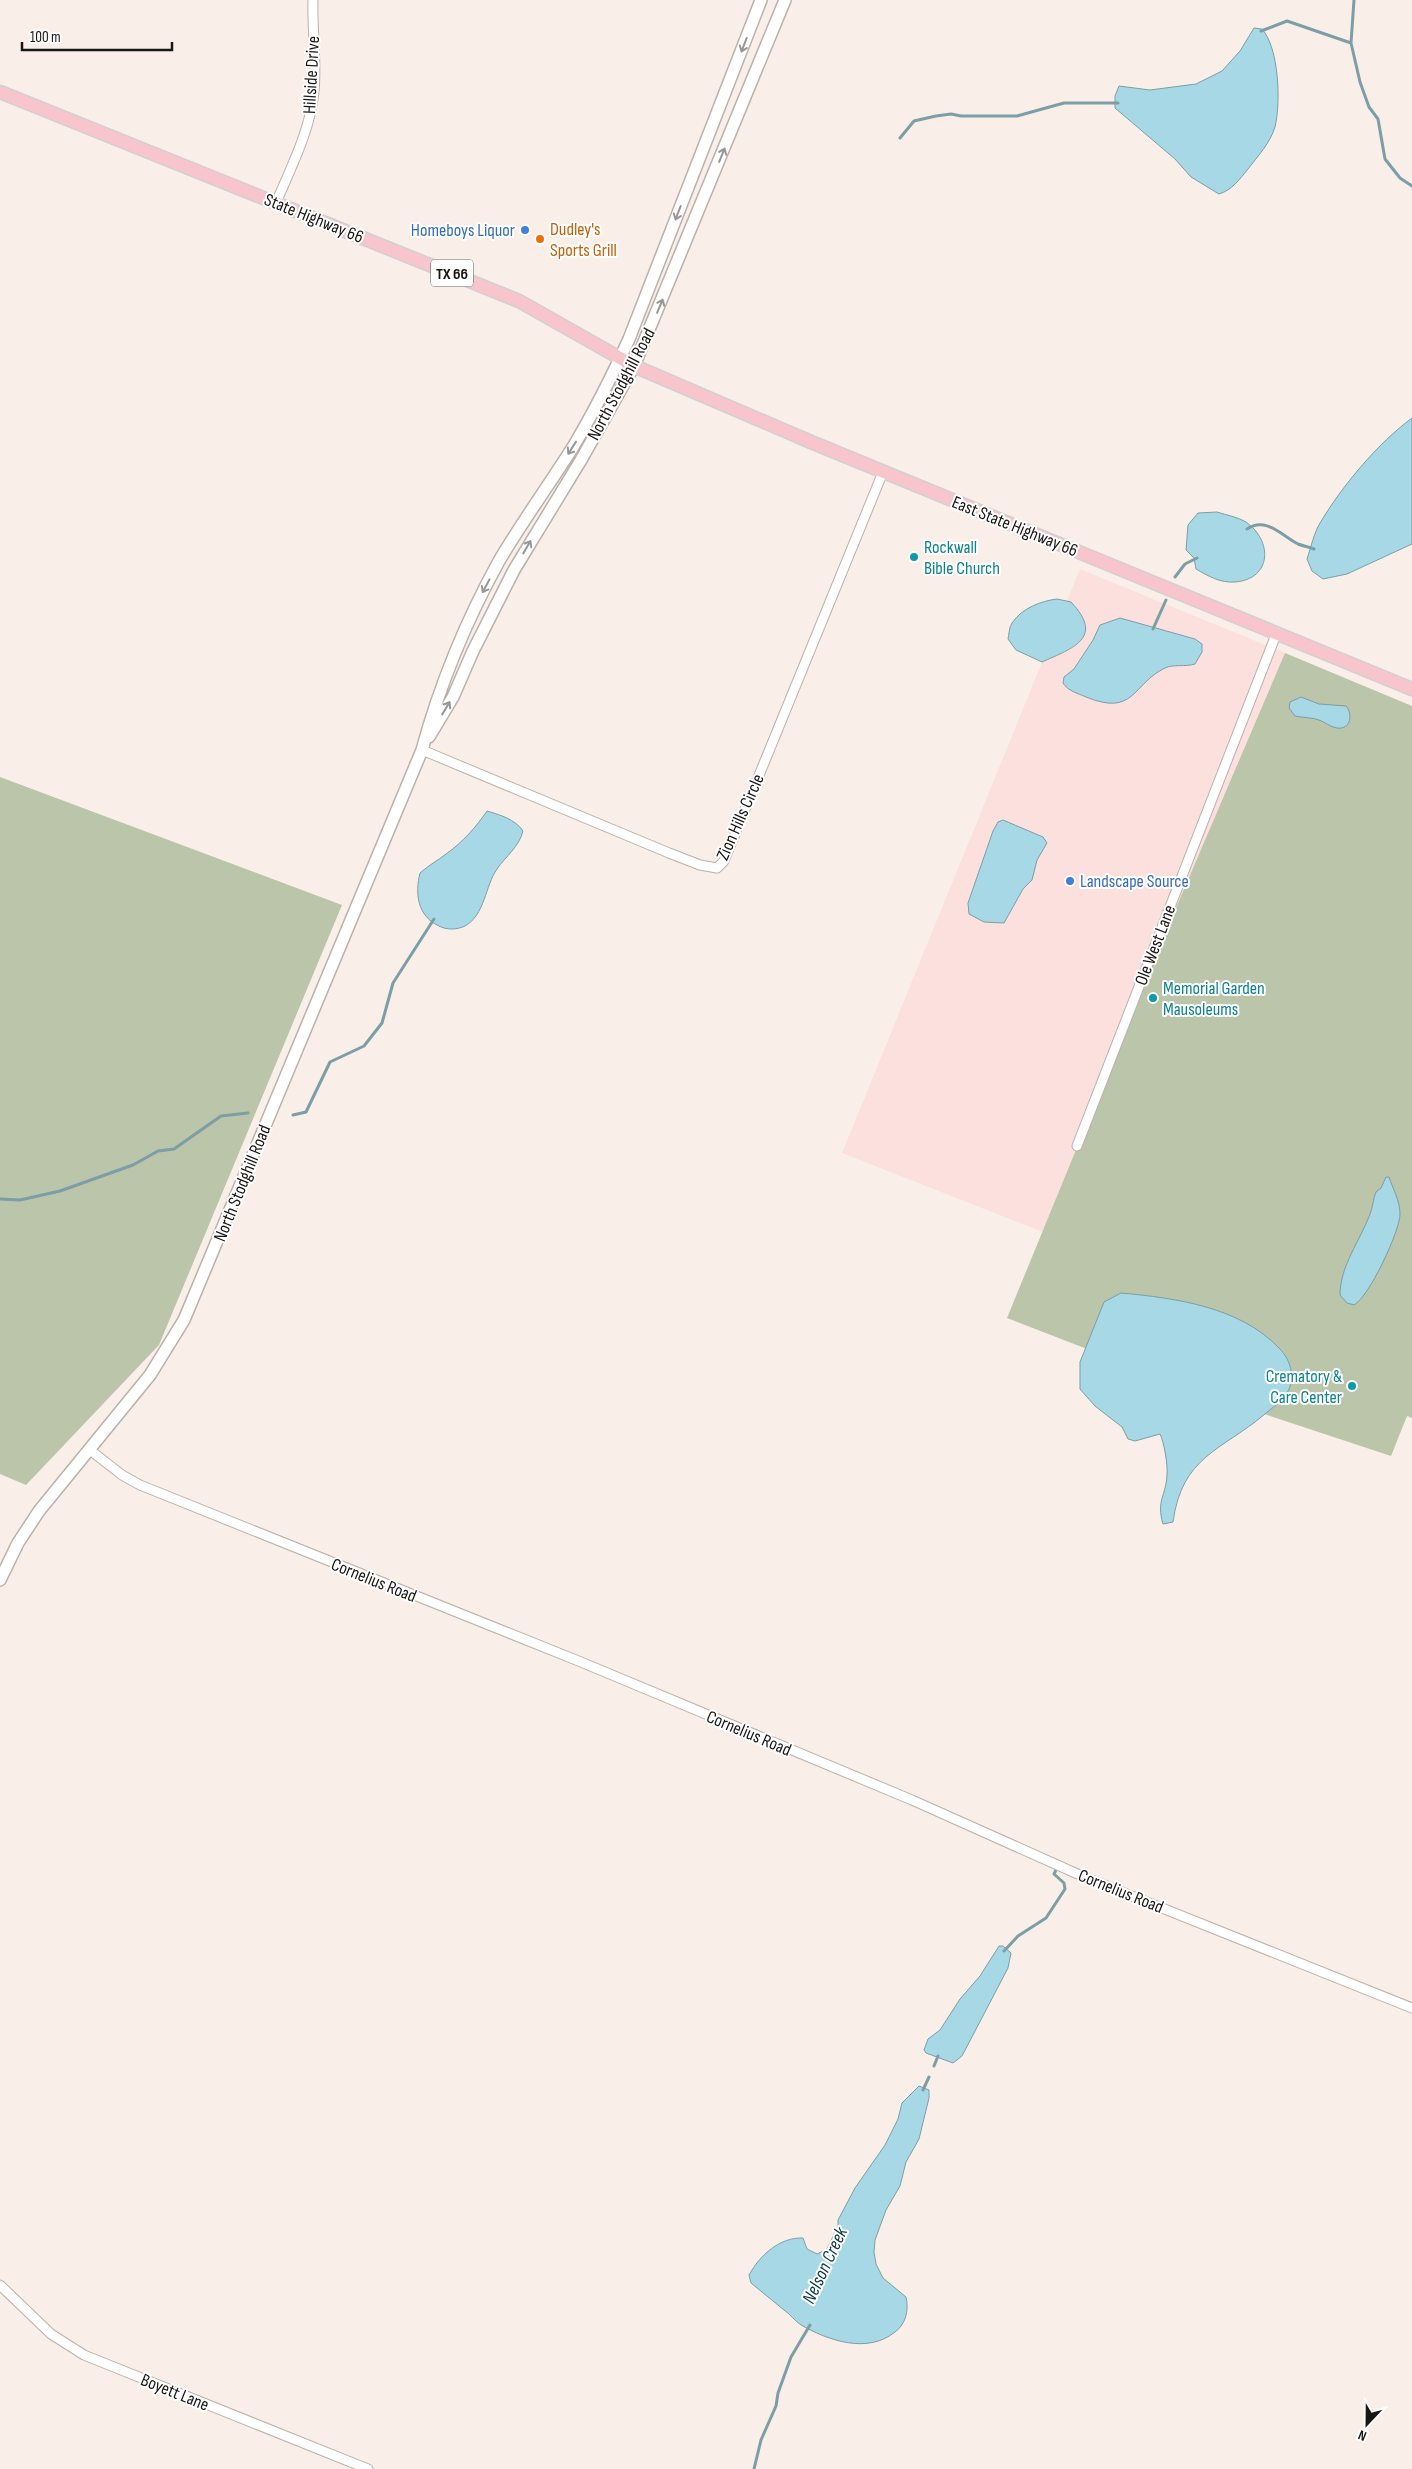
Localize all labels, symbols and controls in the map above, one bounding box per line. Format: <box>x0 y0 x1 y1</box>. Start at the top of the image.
scale bar <box>22 20 172 52</box>
text: 100 m <box>30 28 61 47</box>
street label: Hillside Drive <box>299 36 324 115</box>
one-way arrow <box>739 37 748 53</box>
one-way arrow <box>717 148 727 163</box>
street label: State Highway 66 <box>261 189 367 248</box>
one-way arrow <box>673 205 682 220</box>
place label: Dudley's Sports Grill <box>550 219 617 261</box>
place label: Homeboys Liquor <box>411 220 515 241</box>
marker: Homeboys Liquor <box>519 224 531 236</box>
marker: Dudley's Sports Grill <box>534 233 546 245</box>
road number: TX 66 <box>431 260 473 286</box>
one-way arrow <box>656 299 666 314</box>
street label: North Stodghill Road <box>583 325 660 444</box>
one-way arrow <box>566 441 576 455</box>
street label: East State Highway 66 <box>949 492 1081 561</box>
place label: Rockwall Bible Church <box>924 537 1000 579</box>
one-way arrow <box>523 541 533 555</box>
marker: Rockwall Bible Church <box>908 551 920 563</box>
one-way arrow <box>481 578 490 593</box>
one-way arrow <box>442 701 452 715</box>
street label: Zion Hills Circle <box>712 771 769 864</box>
place label: Landscape Source <box>1080 871 1189 892</box>
marker: Landscape Source <box>1064 875 1076 887</box>
street label: Ole West Lane <box>1131 902 1180 988</box>
place label: Memorial Garden Mausoleums <box>1163 978 1265 1020</box>
marker: Memorial Garden Mausoleums <box>1147 992 1159 1004</box>
street label: North Stodghill Road <box>210 1122 275 1245</box>
place label: Crematory & Care Center <box>1266 1366 1342 1408</box>
marker: Crematory & Care Center <box>1346 1380 1358 1392</box>
street label: Cornelius Road <box>328 1554 419 1607</box>
street label: Cornelius Road <box>703 1706 794 1761</box>
street label: Cornelius Road <box>1075 1865 1166 1918</box>
water label: Nelson Creek <box>798 2223 853 2307</box>
street label: Boyett Lane <box>138 2369 212 2416</box>
north arrow <box>1342 2399 1392 2449</box>
text: N <box>1356 2426 1369 2445</box>

